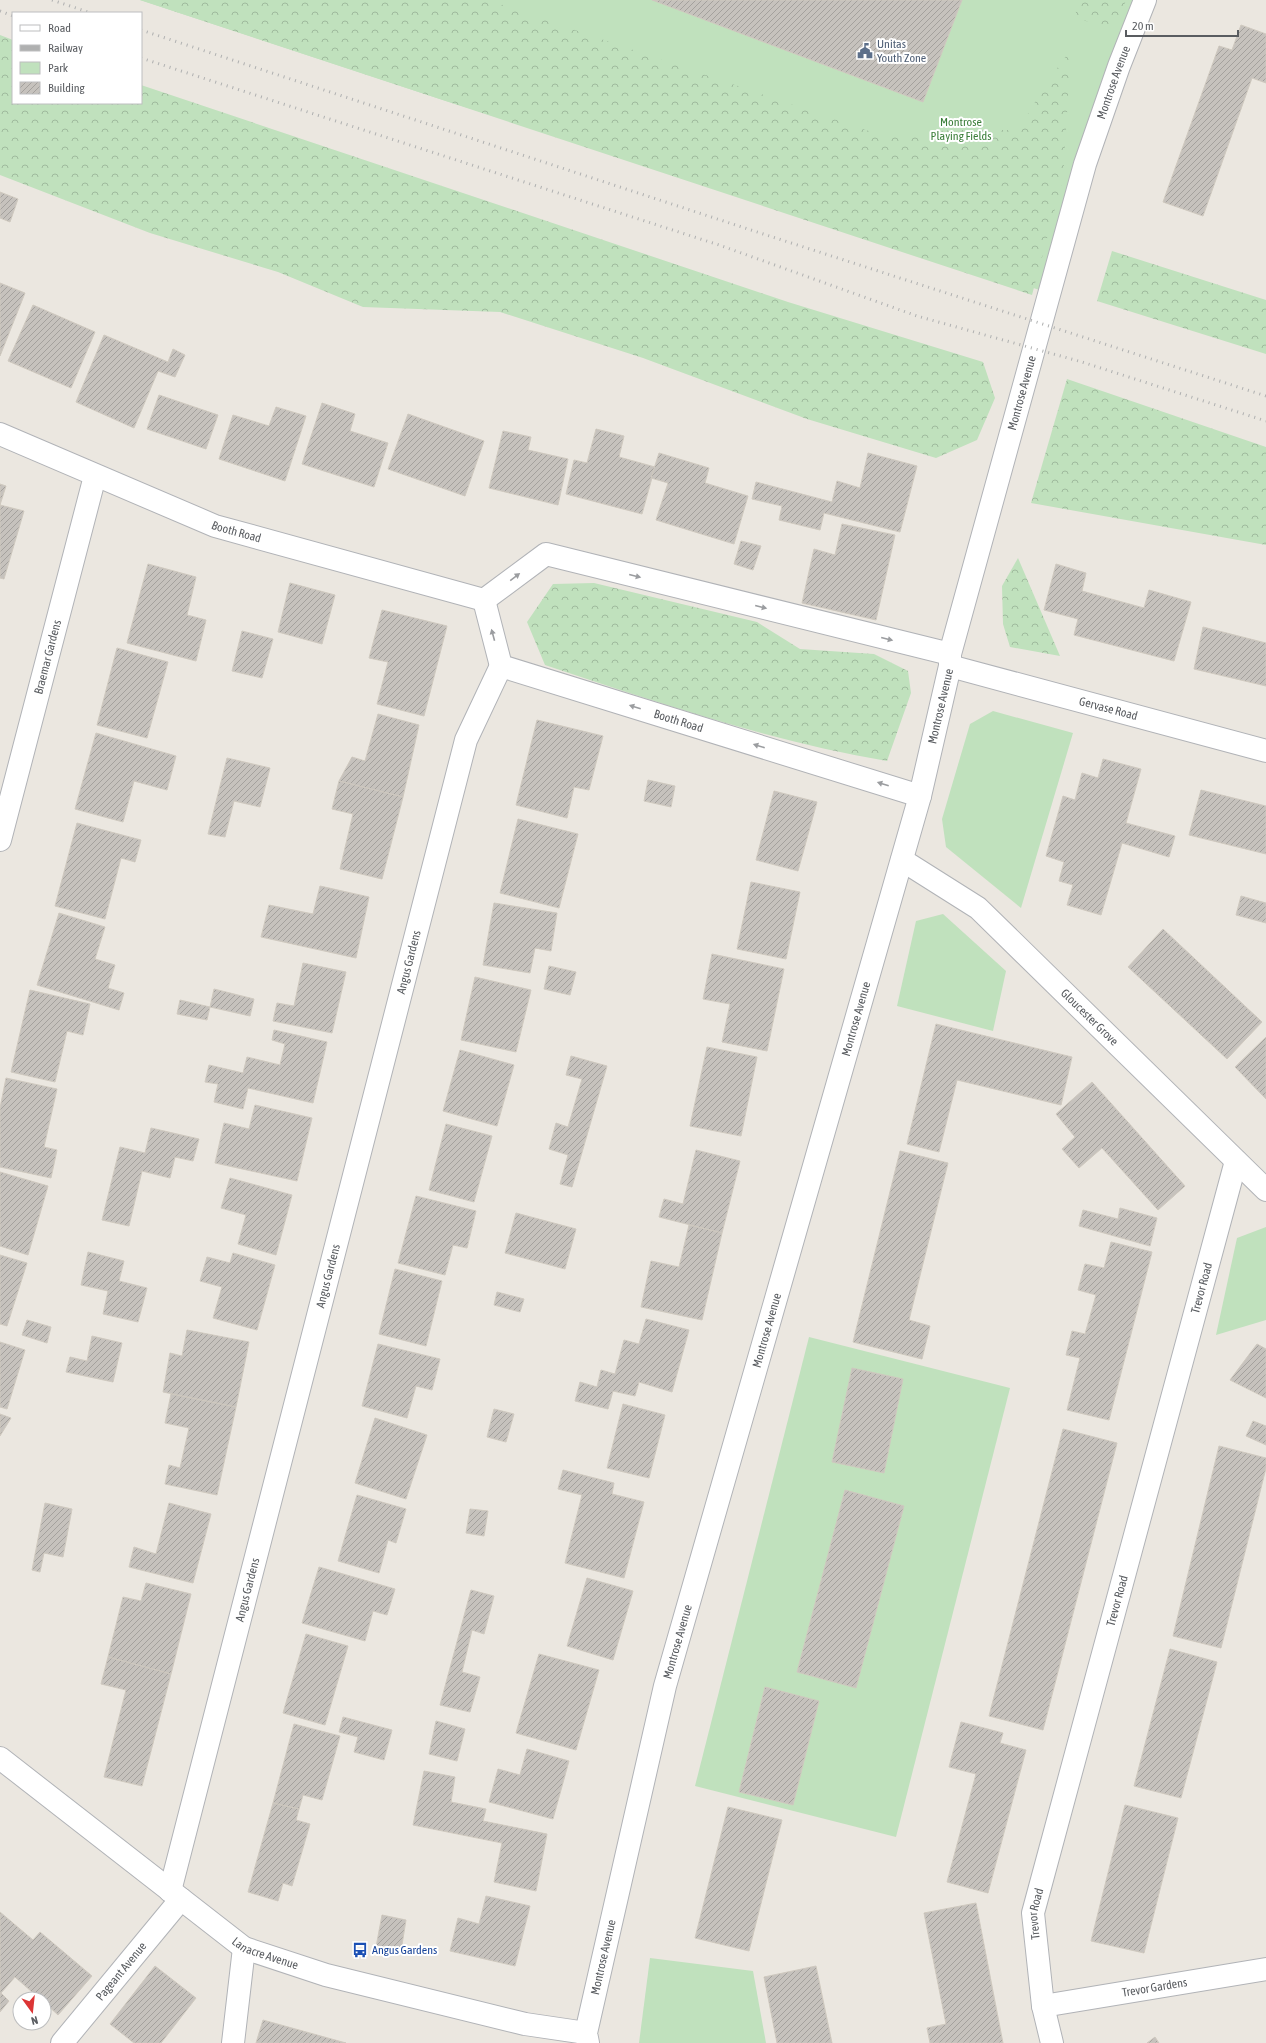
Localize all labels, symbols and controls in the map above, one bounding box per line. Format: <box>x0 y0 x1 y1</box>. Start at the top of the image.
legend <box>12 12 142 104</box>
scale bar <box>1126 12 1238 38</box>
text: 20 m <box>1132 19 1154 33</box>
text: Road <box>48 21 71 35</box>
place label: Unitas Youth Zone <box>877 37 926 65</box>
text: Railway <box>48 41 83 55</box>
public building icon: Unitas Youth Zone <box>856 42 874 60</box>
street label: Montrose Avenue <box>1094 44 1133 121</box>
text: Park <box>48 61 69 75</box>
text: Building <box>48 81 86 95</box>
park label: Montrose Playing Fields <box>931 115 992 143</box>
street label: Montrose Avenue <box>1005 354 1039 432</box>
street label: Booth Road <box>209 518 263 545</box>
one-way arrow <box>510 573 520 581</box>
one-way arrow <box>629 573 641 579</box>
one-way arrow <box>754 605 767 611</box>
street label: Braemar Gardens <box>31 618 64 696</box>
one-way arrow <box>490 629 496 641</box>
one-way arrow <box>881 636 893 642</box>
street label: Montrose Avenue <box>925 667 956 745</box>
street label: Gervase Road <box>1078 694 1139 723</box>
one-way arrow <box>628 704 640 710</box>
street label: Booth Road <box>652 707 705 735</box>
one-way arrow <box>753 743 765 749</box>
one-way arrow <box>877 781 889 787</box>
street label: Angus Gardens <box>394 929 424 996</box>
street label: Montrose Avenue <box>839 980 873 1058</box>
street label: Gloucester Grove <box>1058 986 1121 1048</box>
street label: Angus Gardens <box>313 1243 343 1309</box>
street label: Trevor Road <box>1188 1261 1215 1315</box>
street label: Montrose Avenue <box>750 1292 784 1369</box>
street label: Angus Gardens <box>233 1556 262 1623</box>
street label: Trevor Road <box>1104 1574 1131 1628</box>
street label: Montrose Avenue <box>660 1603 695 1681</box>
street label: Trevor Road <box>1026 1887 1046 1940</box>
street label: Montrose Avenue <box>588 1918 619 1996</box>
street label: Lanacre Avenue <box>229 1934 300 1972</box>
street label: Pageant Avenue <box>93 1939 149 2003</box>
bus stop icon: Angus Gardens <box>351 1941 369 1959</box>
place label: Angus Gardens <box>372 1943 437 1957</box>
street label: Trevor Gardens <box>1121 1975 1188 2000</box>
north arrow <box>12 1991 52 2031</box>
text: N <box>30 2014 39 2027</box>

